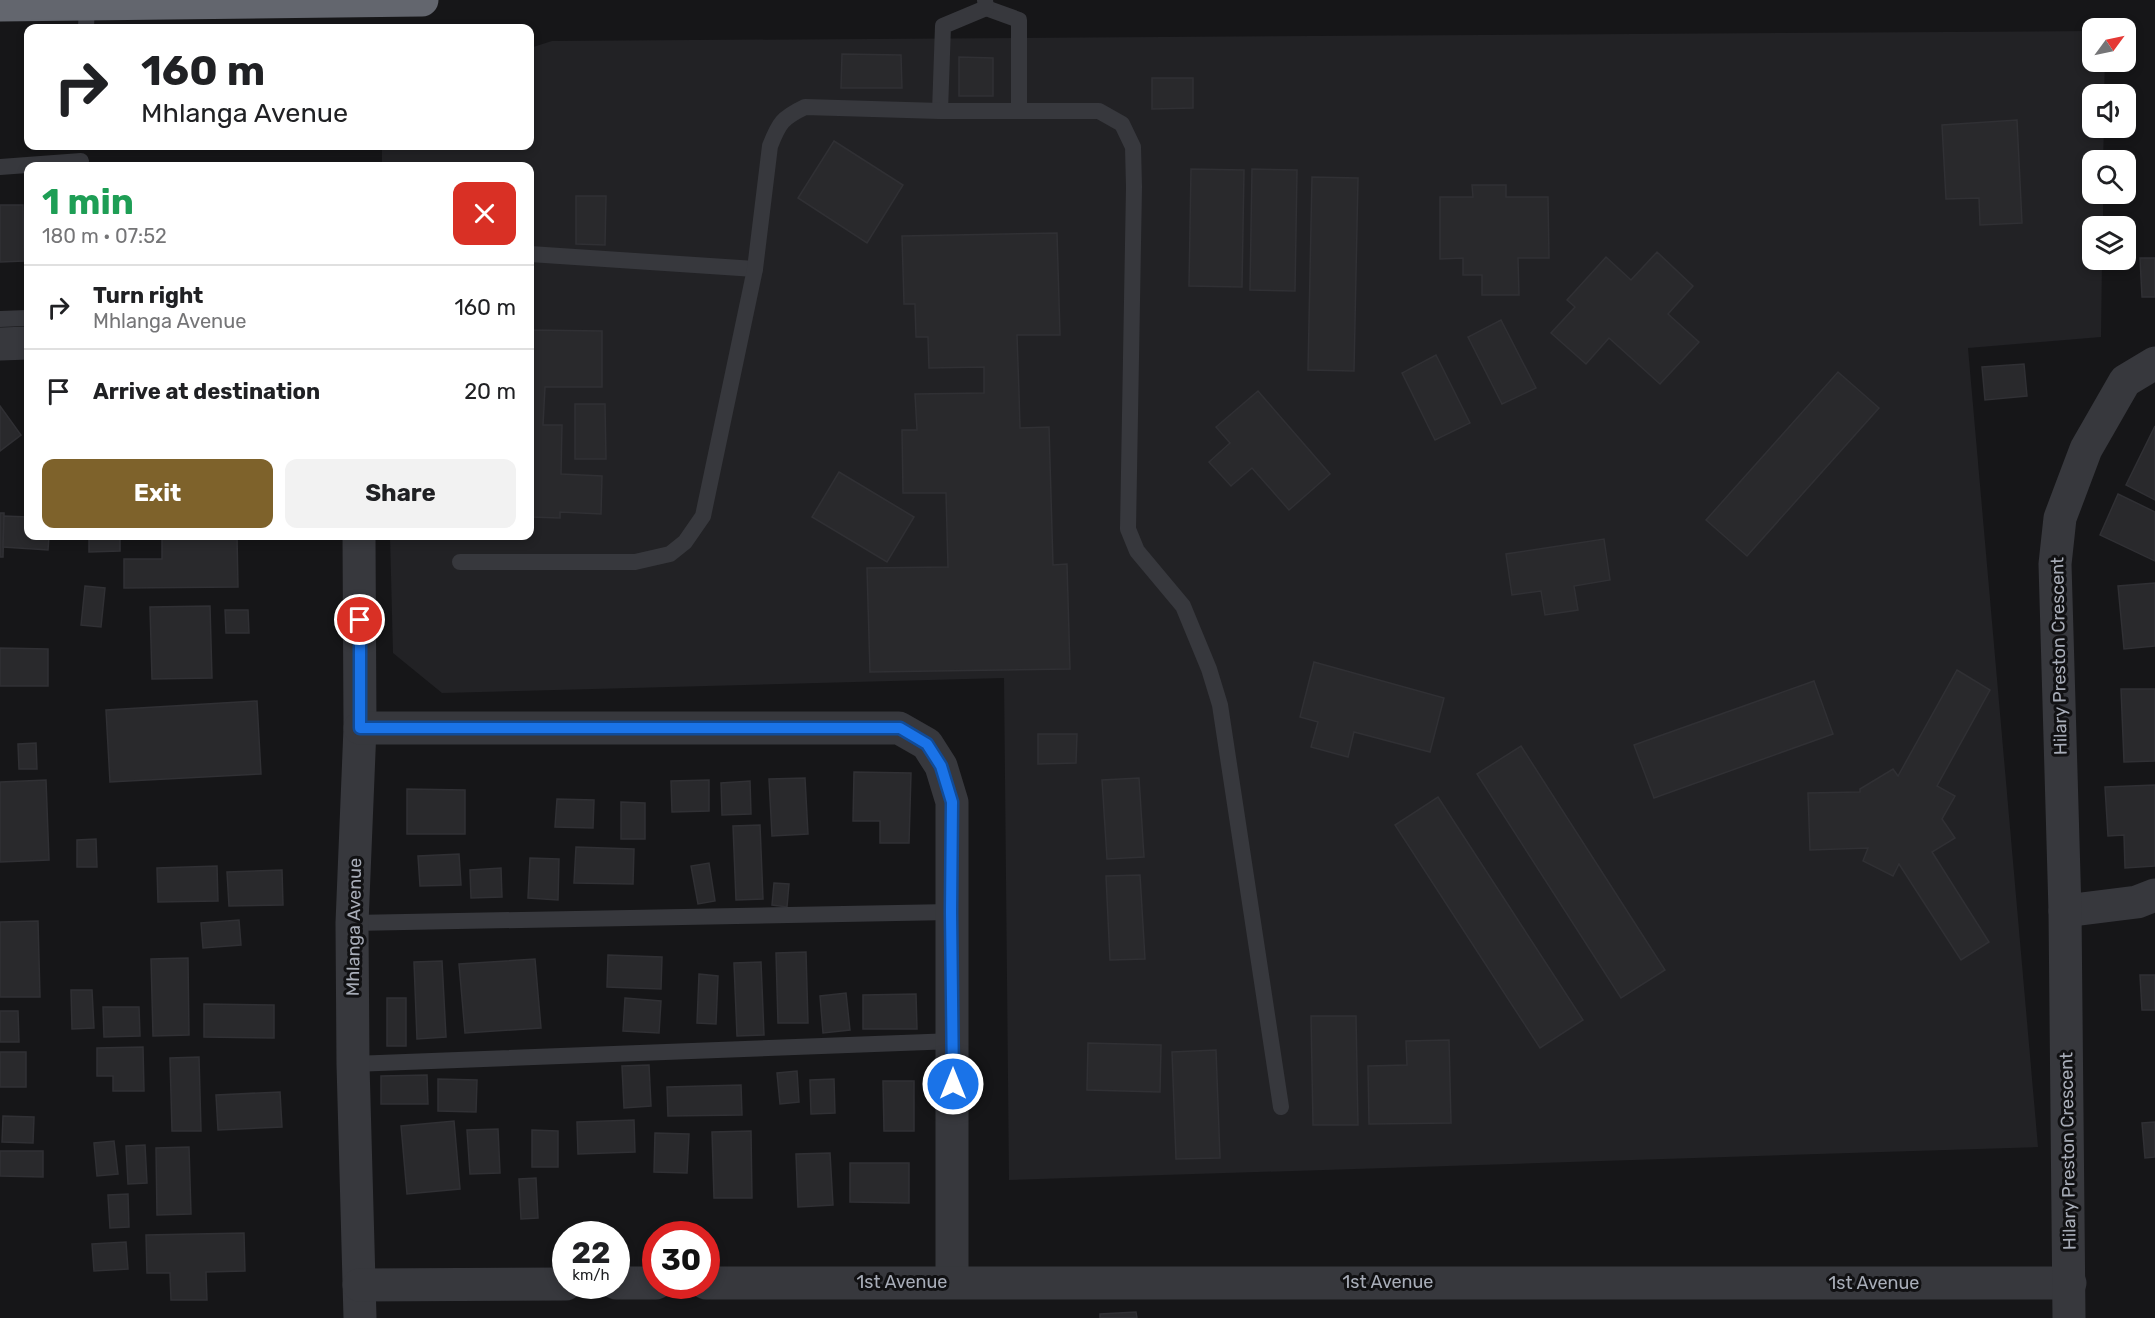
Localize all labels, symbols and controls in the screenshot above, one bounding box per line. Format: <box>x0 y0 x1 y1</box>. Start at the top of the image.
north arrow <box>2082 18 2136 72</box>
map controls <box>2082 18 2136 270</box>
text: 160 m <box>141 46 265 96</box>
icon: right <box>42 48 120 126</box>
button: sound <box>2082 84 2136 138</box>
text: Mhlanga Avenue <box>141 97 348 129</box>
button: search <box>2082 150 2136 204</box>
text: 1 min <box>42 180 134 223</box>
button: close <box>453 182 516 245</box>
button: layers <box>2082 216 2136 270</box>
text: 180 m · 07:52 <box>42 224 167 248</box>
text: Turn right <box>93 282 203 309</box>
icon: right <box>42 291 75 324</box>
text: 160 m <box>454 294 516 321</box>
text: Mhlanga Avenue <box>93 309 246 333</box>
icon: arrive <box>42 375 75 408</box>
text: Arrive at destination <box>93 378 320 405</box>
text: 20 m <box>464 378 516 405</box>
button: Exit <box>42 459 273 528</box>
button: Share <box>285 459 516 528</box>
street label: Hilary Preston Crescent <box>2046 557 2072 755</box>
pin <box>334 594 385 645</box>
icon: arrive <box>343 603 376 636</box>
street label: Mhlanga Avenue <box>342 858 366 996</box>
position arrow <box>921 1052 985 1116</box>
street label: Hilary Preston Crescent <box>2055 1052 2081 1250</box>
speed limit sign: 30 <box>642 1221 720 1299</box>
text: 22 <box>572 1235 611 1271</box>
text: km/h <box>572 1266 610 1284</box>
street label: 1st Avenue <box>857 1271 947 1293</box>
street label: 1st Avenue <box>1343 1271 1433 1293</box>
street label: 1st Avenue <box>1829 1272 1919 1294</box>

